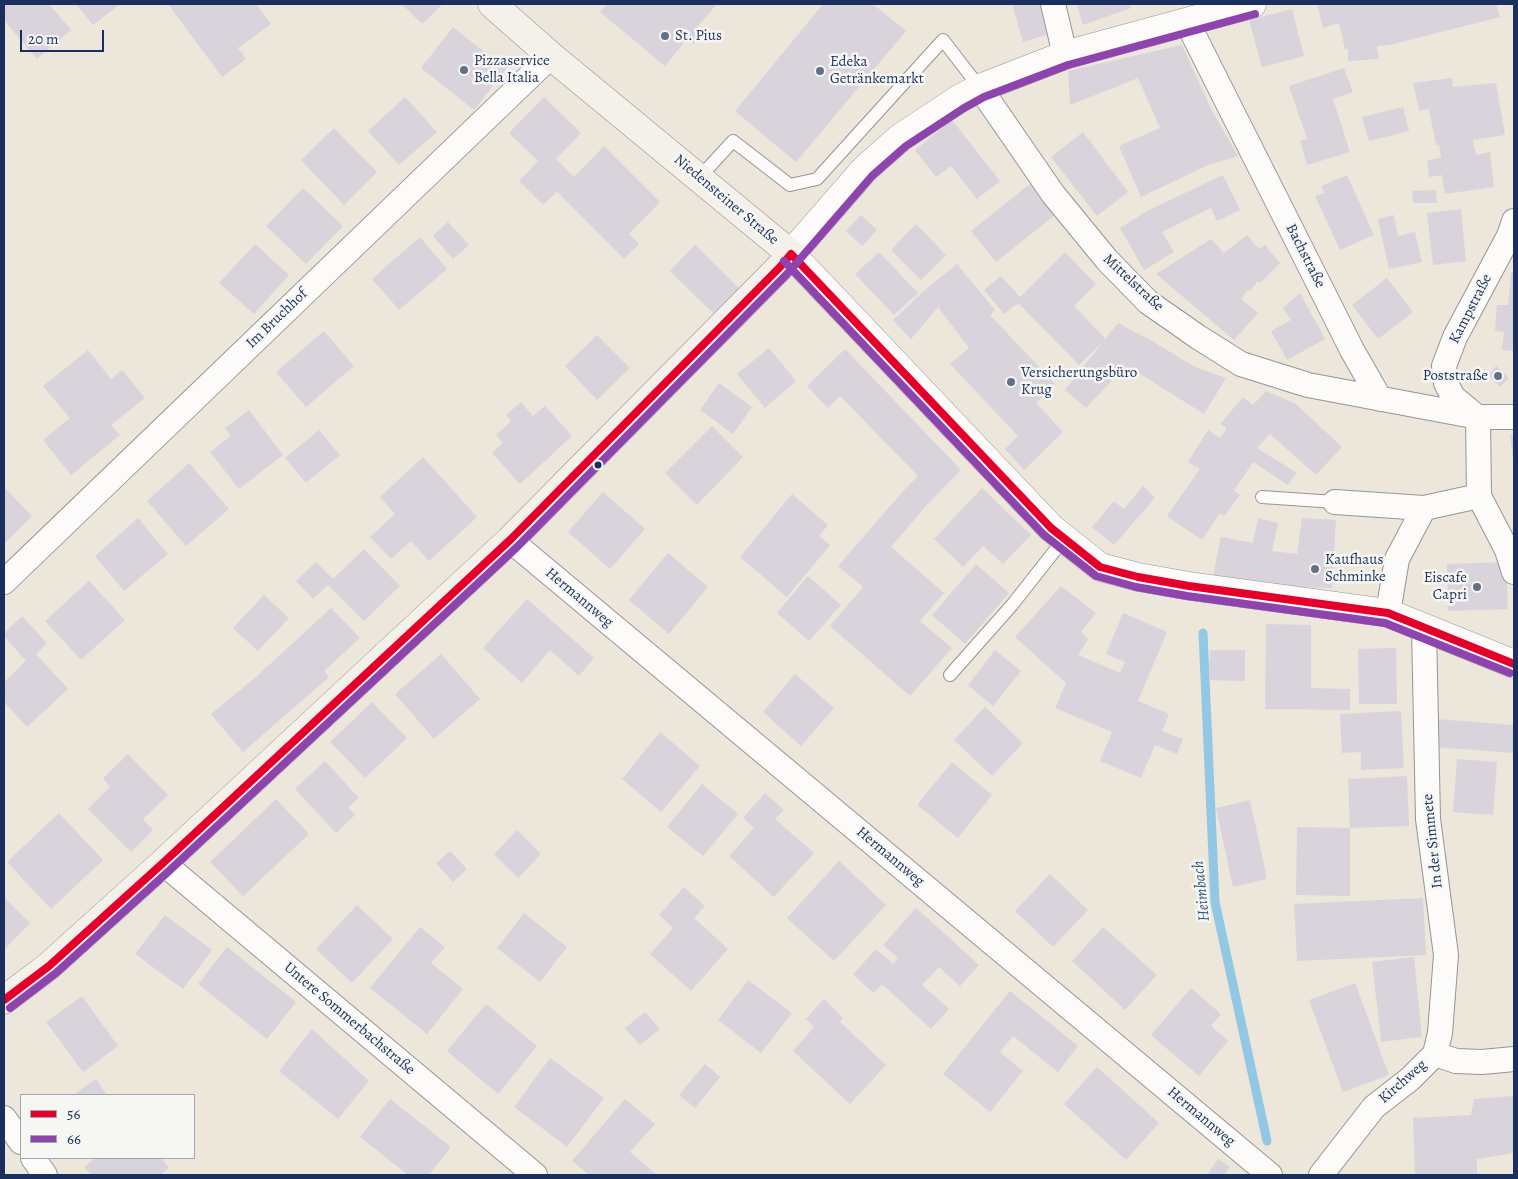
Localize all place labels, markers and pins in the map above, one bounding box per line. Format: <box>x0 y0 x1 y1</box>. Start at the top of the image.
place label: St. Pius <box>675 27 722 45</box>
marker: St. Pius <box>659 30 671 42</box>
place label: Pizzaservice Bella Italia <box>474 52 550 87</box>
place label: Edeka Getränkemarkt <box>830 53 924 88</box>
marker: Pizzaservice Bella Italia <box>458 64 470 76</box>
marker: Edeka Getränkemarkt <box>814 65 826 77</box>
place label: Versicherungsbüro Krug <box>1021 364 1137 399</box>
place label: Poststraße <box>1423 367 1488 385</box>
marker: Poststraße <box>1492 370 1504 382</box>
marker: Versicherungsbüro Krug <box>1005 376 1017 388</box>
unlabelled marker <box>593 460 603 470</box>
place label: Kaufhaus Schminke <box>1325 551 1386 586</box>
marker: Kaufhaus Schminke <box>1309 563 1321 575</box>
place label: Eiscafe Capri <box>1424 569 1467 604</box>
marker: Eiscafe Capri <box>1471 581 1483 593</box>

